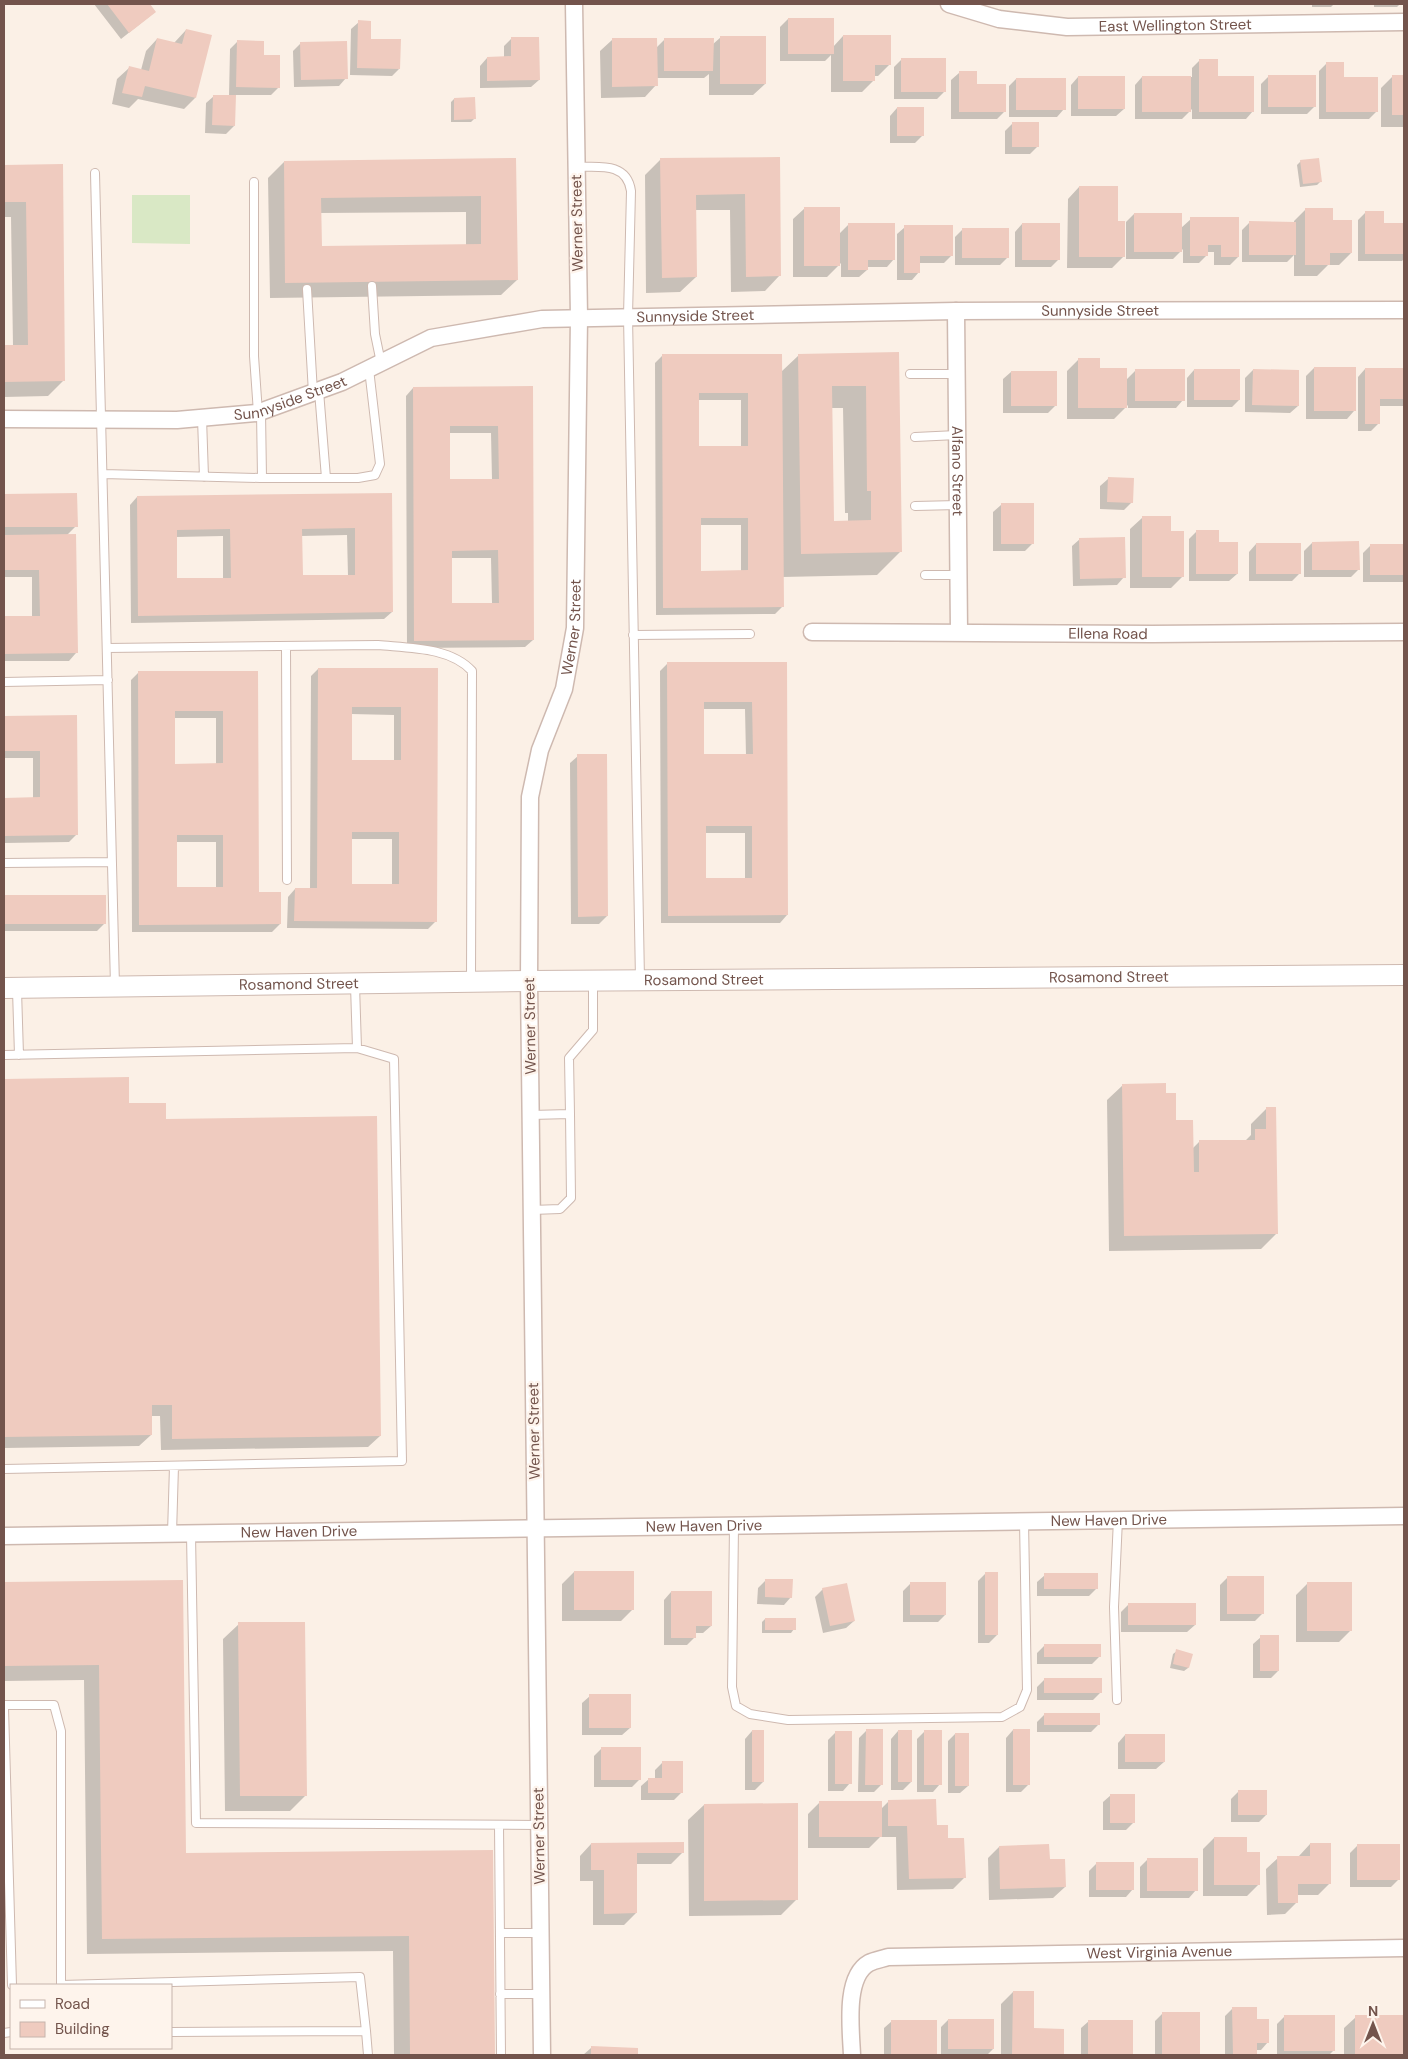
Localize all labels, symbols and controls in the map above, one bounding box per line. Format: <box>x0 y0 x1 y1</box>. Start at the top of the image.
street label: East Wellington Street <box>1099 14 1252 37</box>
street label: Werner Street <box>566 174 588 272</box>
street label: Sunnyside Street <box>1041 301 1159 321</box>
street label: Sunnyside Street <box>636 305 755 327</box>
street label: Sunnyside Street <box>233 371 350 425</box>
street label: Alfano Street <box>947 426 968 516</box>
street label: Werner Street <box>557 579 586 677</box>
street label: Ellena Road <box>1068 624 1148 644</box>
street label: Rosamond Street <box>1049 967 1169 987</box>
street label: Rosamond Street <box>644 969 764 990</box>
street label: Rosamond Street <box>239 973 359 995</box>
street label: Werner Street <box>519 977 541 1075</box>
street label: Werner Street <box>523 1382 545 1480</box>
street label: New Haven Drive <box>1051 1509 1167 1531</box>
street label: New Haven Drive <box>646 1515 762 1537</box>
street label: New Haven Drive <box>241 1521 357 1543</box>
street label: Werner Street <box>528 1787 550 1885</box>
street label: West Virginia Avenue <box>1086 1941 1232 1964</box>
legend <box>10 1984 172 2049</box>
text: Road <box>55 1994 90 2014</box>
north arrow <box>1348 1999 1398 2049</box>
text: N <box>1368 2002 1378 2020</box>
text: Building <box>55 2019 110 2039</box>

